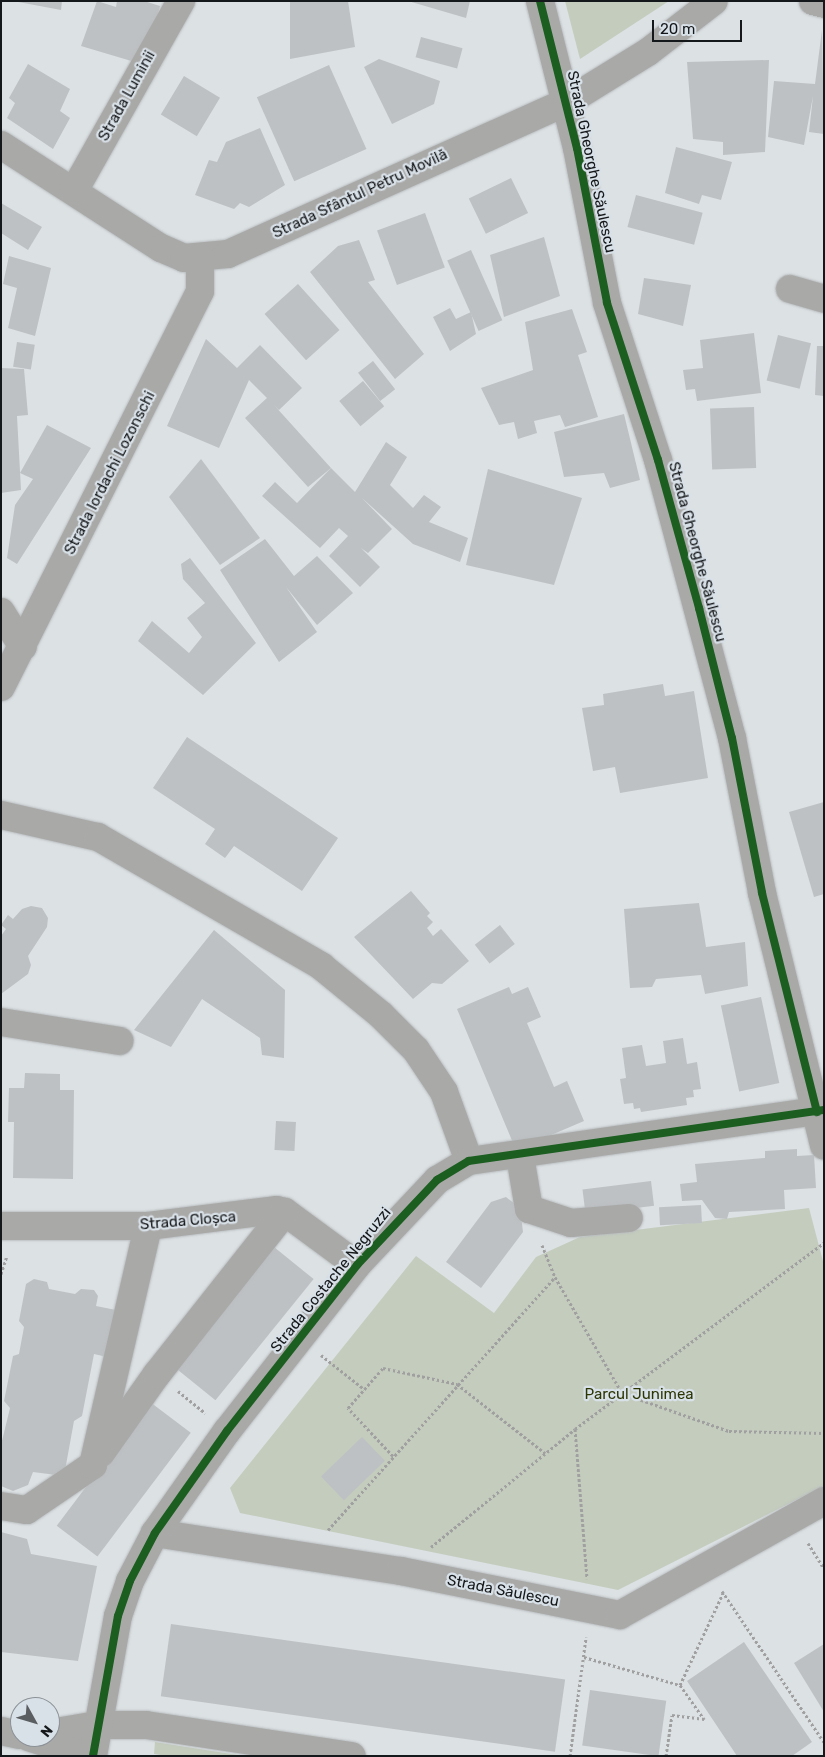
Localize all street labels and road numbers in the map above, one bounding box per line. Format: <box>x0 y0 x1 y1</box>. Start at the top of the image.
street label: Strada Luminii <box>95 48 159 144</box>
street label: Strada Gheorghe Săulescu <box>563 69 619 255</box>
street label: Strada Sfântul Petru Movilă <box>270 146 450 242</box>
street label: Strada Iordachi Lozonschi <box>61 388 159 558</box>
street label: Strada Gheorghe Săulescu <box>664 460 730 644</box>
street label: Strada Costache Negruzzi <box>267 1204 395 1356</box>
street label: Strada Cloșca <box>139 1208 237 1234</box>
street label: Strada Săulescu <box>446 1571 560 1611</box>

